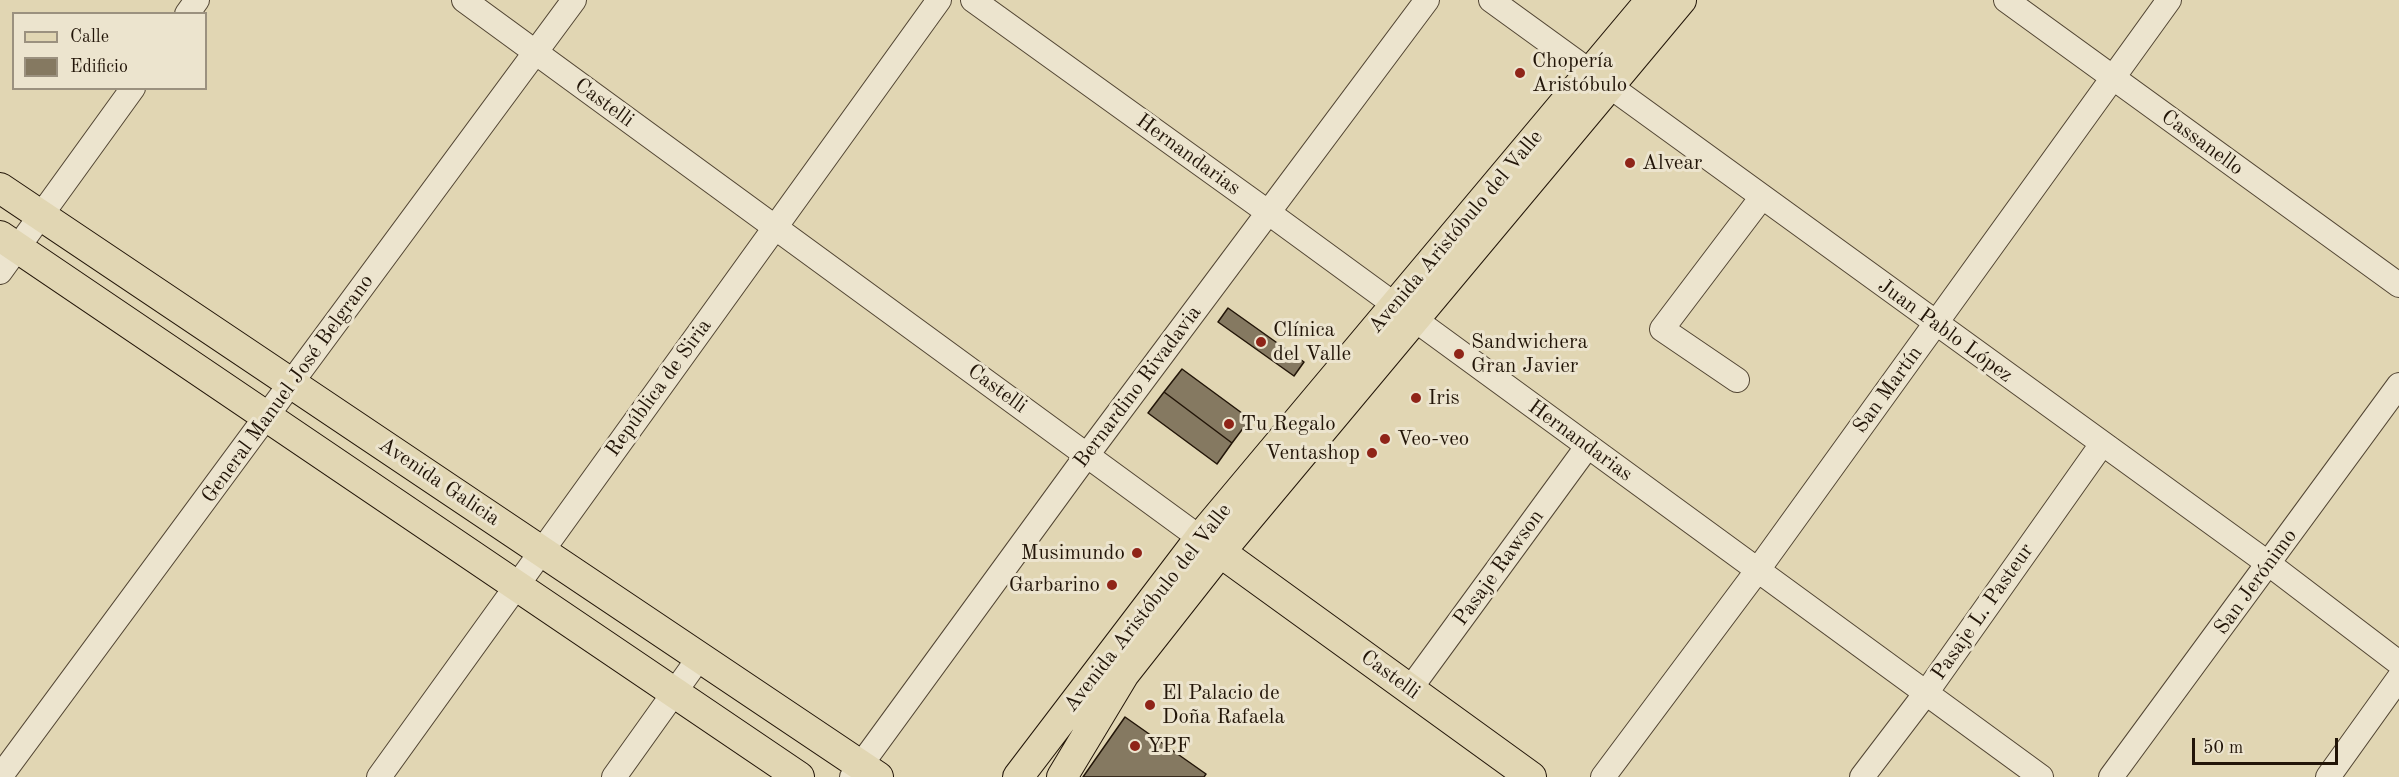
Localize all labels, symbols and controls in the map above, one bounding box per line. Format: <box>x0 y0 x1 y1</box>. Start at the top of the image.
legend <box>12 12 207 90</box>
text: Calle <box>70 28 109 46</box>
place label: Chopería Aristóbulo <box>1532 48 1627 98</box>
text: Edificio <box>70 58 128 76</box>
marker: Chopería Aristóbulo <box>1513 66 1527 80</box>
street label: Castelli <box>569 73 639 133</box>
street label: Cassanello <box>2156 105 2248 181</box>
street label: Hernandarias <box>1131 109 1245 201</box>
street label: Avenida Aristóbulo del Valle <box>1363 125 1549 339</box>
place label: Alvear <box>1642 150 1702 176</box>
marker: Alvear <box>1623 156 1637 170</box>
street label: General Manuel José Belgrano <box>197 270 379 508</box>
street label: Juan Pablo López <box>1873 274 2017 388</box>
street label: Bernardino Rivadavia <box>1069 301 1207 473</box>
street label: República de Siria <box>601 314 717 462</box>
place label: Clínica del Valle <box>1273 317 1351 367</box>
place label: Sandwichera Gran Javier <box>1471 329 1588 379</box>
marker: Clínica del Valle <box>1254 335 1268 349</box>
street label: San Martín <box>1848 342 1928 438</box>
marker: Sandwichera Gran Javier <box>1452 347 1466 361</box>
street label: Castelli <box>962 359 1032 419</box>
place label: Iris <box>1428 385 1460 411</box>
marker: Iris <box>1409 391 1423 405</box>
street label: Hernandarias <box>1523 395 1637 487</box>
place label: Tu Regalo <box>1241 411 1336 437</box>
marker: Tu Regalo <box>1222 417 1236 431</box>
place label: Veo-veo <box>1397 426 1469 452</box>
street label: Avenida Galicia <box>374 432 504 532</box>
marker: Veo-veo <box>1378 432 1392 446</box>
place label: Ventashop <box>1265 440 1360 466</box>
marker: Ventashop <box>1365 446 1379 460</box>
street label: Avenida Aristóbulo del Valle <box>1059 499 1237 717</box>
street label: Pasaje Rawson <box>1448 505 1550 631</box>
street label: San Jerónimo <box>2209 524 2303 640</box>
street label: Pasaje L. Pasteur <box>1927 539 2039 685</box>
place label: Musimundo <box>1021 540 1125 566</box>
marker: Musimundo <box>1130 546 1144 560</box>
place label: Garbarino <box>1009 572 1100 598</box>
marker: Garbarino <box>1105 578 1119 592</box>
street label: Castelli <box>1355 645 1425 705</box>
place label: El Palacio de Doña Rafaela <box>1162 680 1285 730</box>
marker: El Palacio de Doña Rafaela <box>1143 698 1157 712</box>
scale bar <box>2195 726 2340 764</box>
place label: YPF <box>1147 733 1191 759</box>
marker: YPF <box>1128 739 1142 753</box>
text: 50 m <box>2203 739 2243 757</box>

